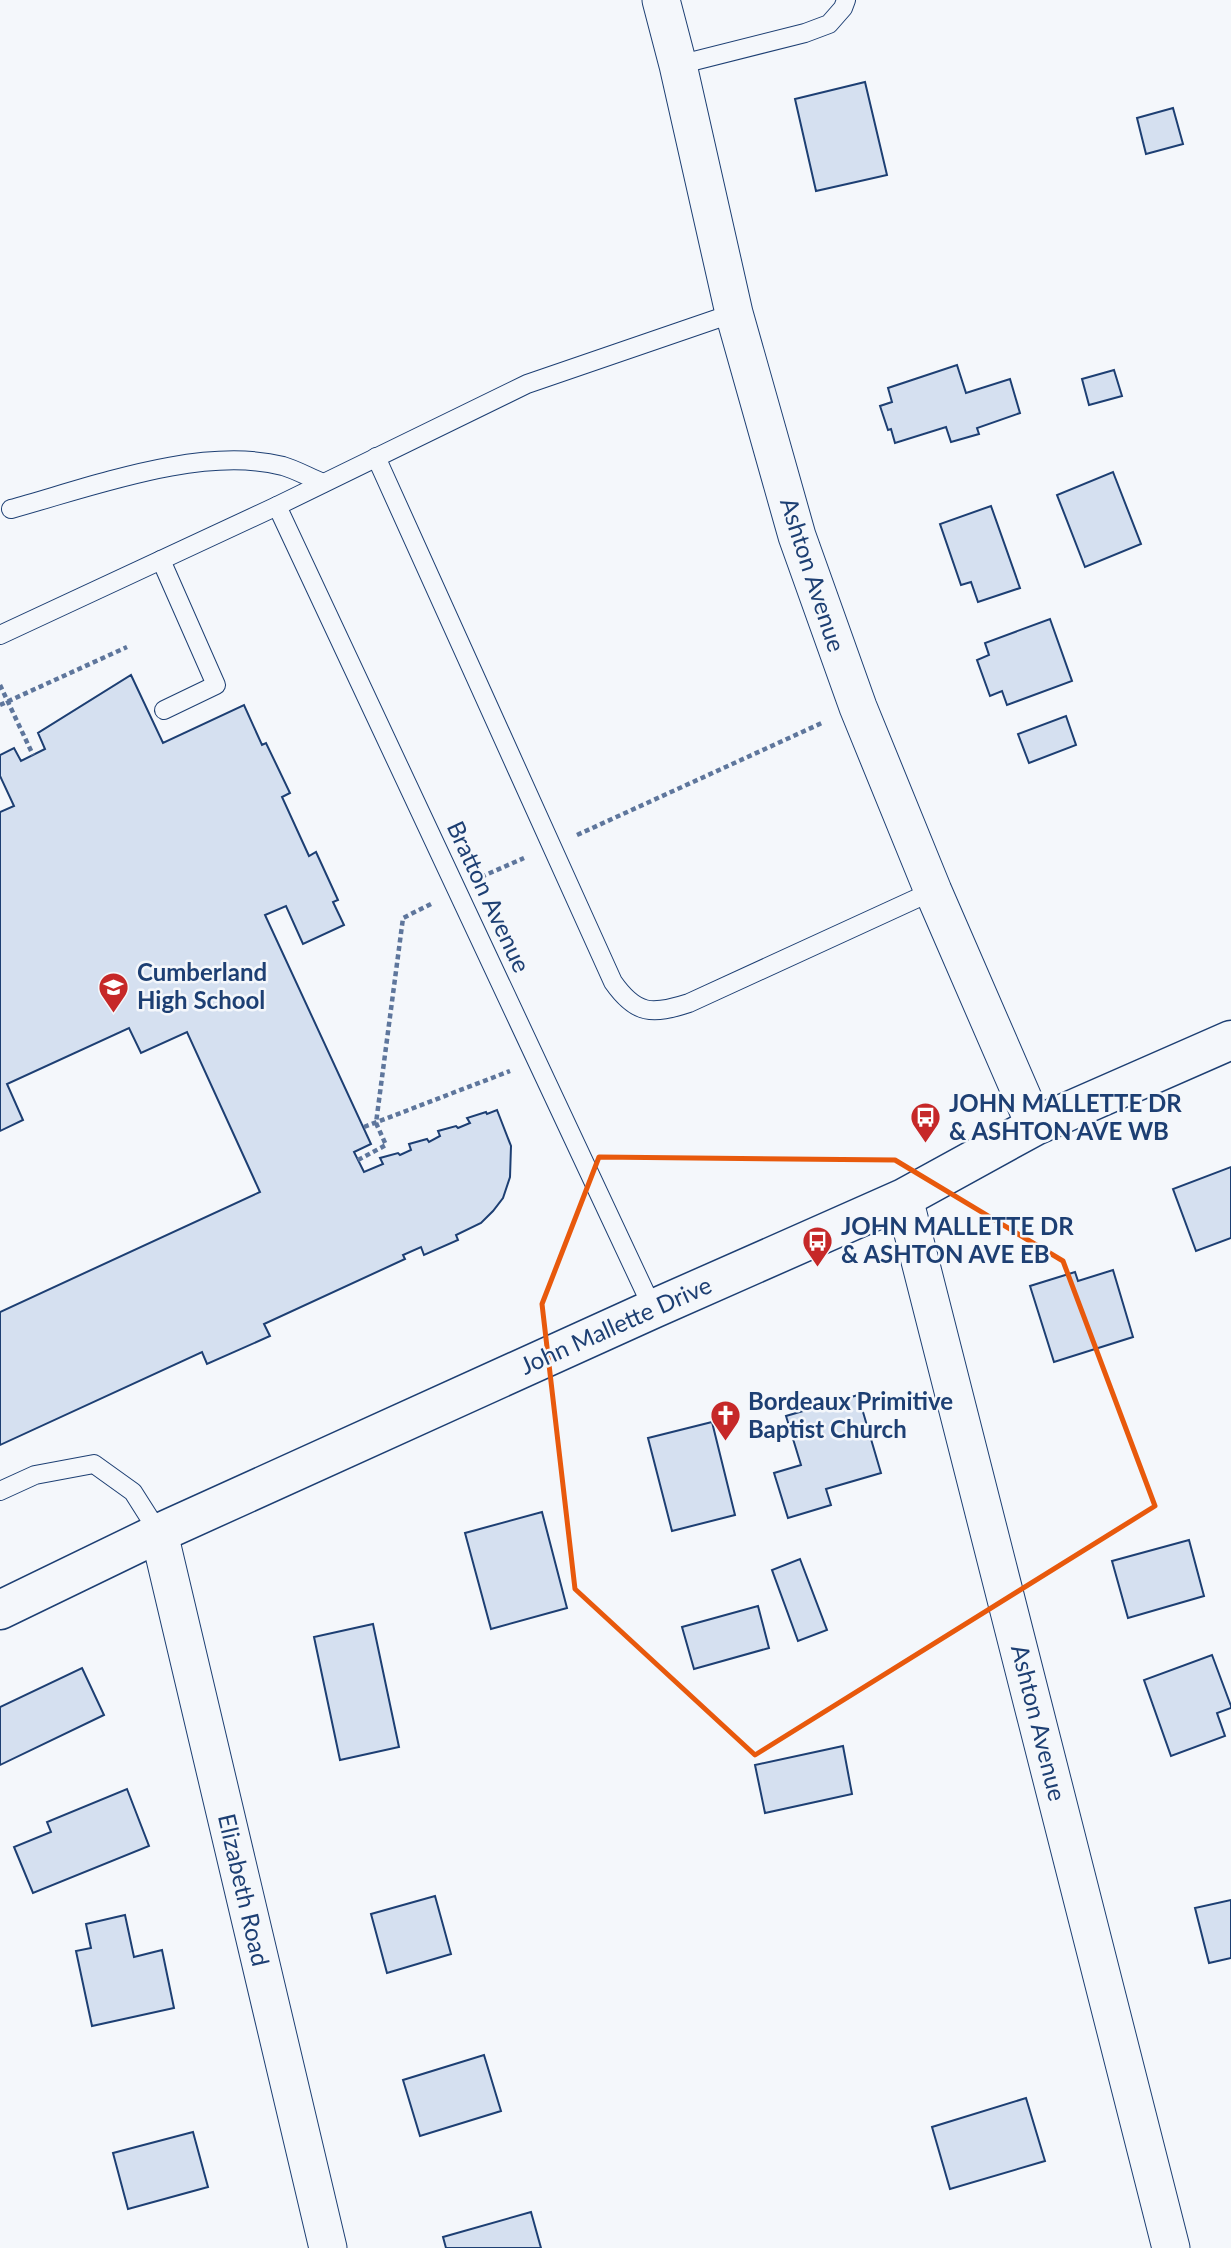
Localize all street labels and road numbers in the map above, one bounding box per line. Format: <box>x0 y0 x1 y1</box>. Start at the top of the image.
street label: Ashton Avenue <box>775 494 852 655</box>
street label: Bratton Avenue <box>442 816 537 977</box>
street label: John Mallette Drive <box>515 1269 716 1380</box>
street label: Ashton Avenue <box>1006 1641 1073 1804</box>
street label: Elizabeth Road <box>213 1811 276 1969</box>

